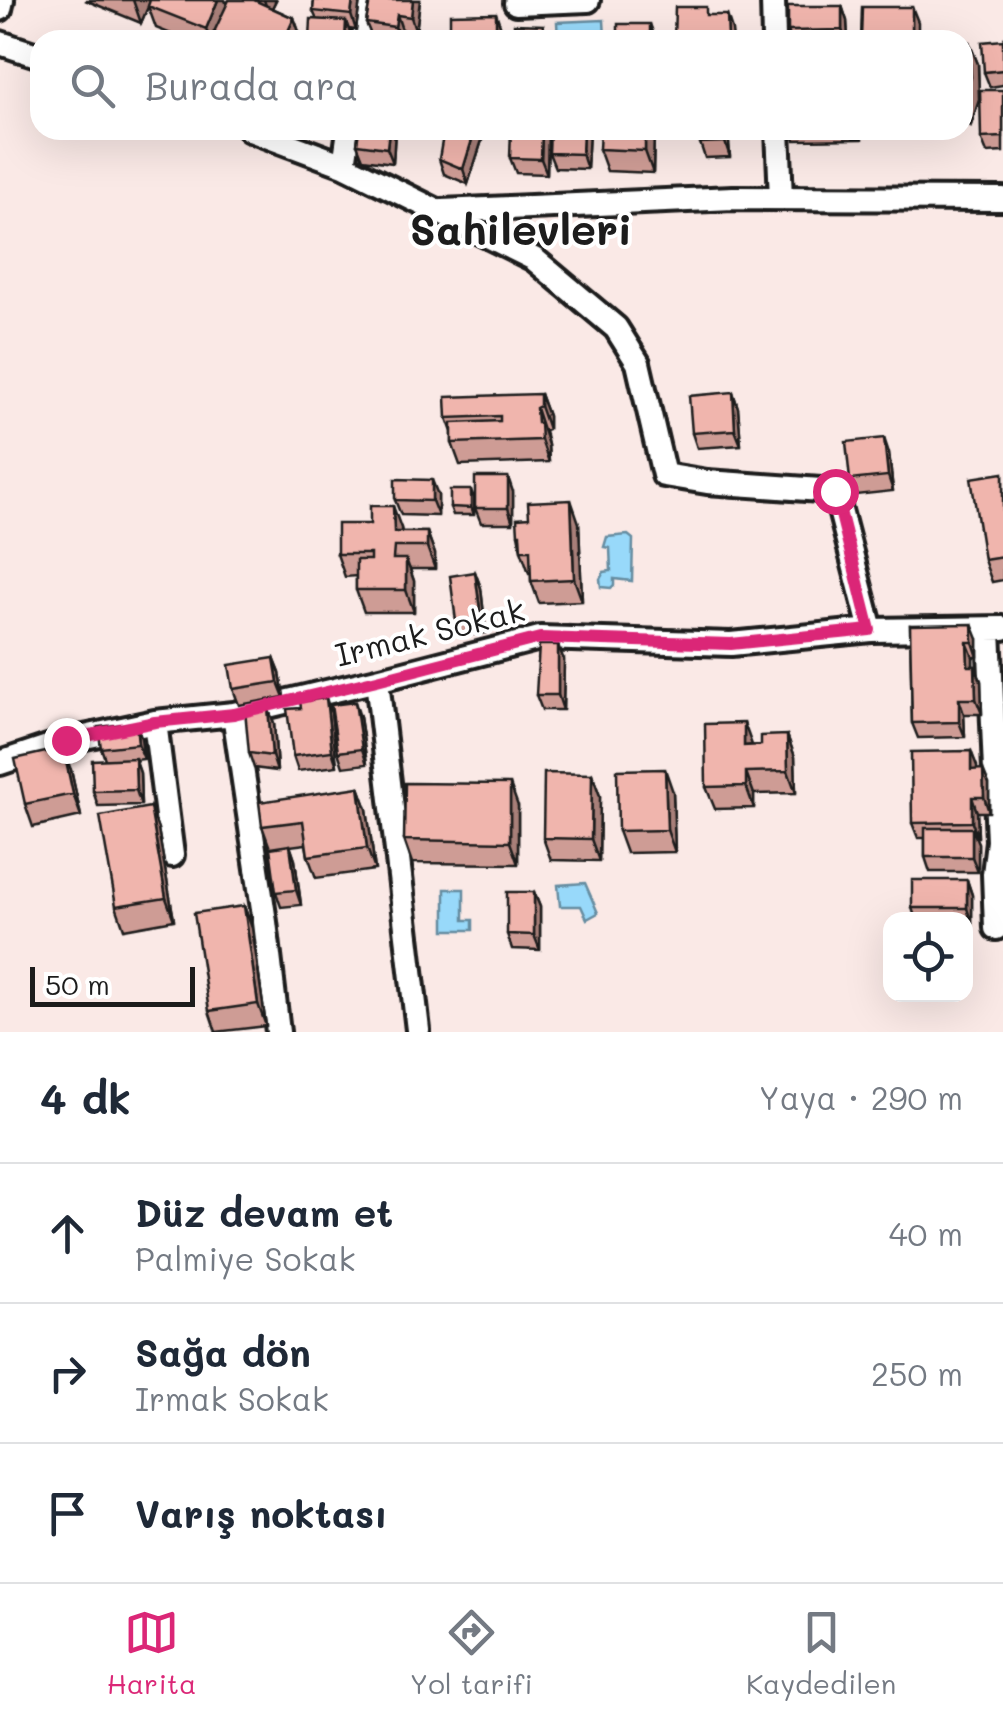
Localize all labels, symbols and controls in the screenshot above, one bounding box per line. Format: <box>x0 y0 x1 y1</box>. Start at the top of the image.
search box <box>30 30 973 140</box>
icon: search <box>65 58 120 113</box>
text: Burada ara <box>145 60 359 110</box>
district label: Sahilevleri <box>410 201 632 256</box>
route start <box>813 469 859 515</box>
street label: Irmak Sokak <box>330 587 529 675</box>
route end <box>44 718 90 764</box>
map controls <box>883 912 973 1002</box>
button: locate <box>883 912 973 1002</box>
scale bar <box>30 962 195 1006</box>
text: 50 m <box>45 966 110 1002</box>
text: 4 dk <box>40 1070 131 1125</box>
text: Yaya · 290 m <box>759 1076 963 1118</box>
text: Düz devam et <box>135 1187 393 1237</box>
icon: ahead <box>40 1206 95 1261</box>
text: 40 m <box>889 1212 963 1254</box>
text: Palmiye Sokak <box>135 1237 355 1279</box>
text: Sağa dön <box>135 1327 311 1377</box>
icon: right <box>40 1346 95 1401</box>
text: 250 m <box>871 1352 963 1394</box>
text: Irmak Sokak <box>135 1377 329 1419</box>
icon: arrive <box>40 1486 95 1541</box>
text: Varış noktası <box>135 1488 387 1538</box>
tab: Harita <box>107 1605 196 1701</box>
tab: Yol tarifi <box>410 1605 533 1701</box>
tab: Kaydedilen <box>746 1605 896 1701</box>

